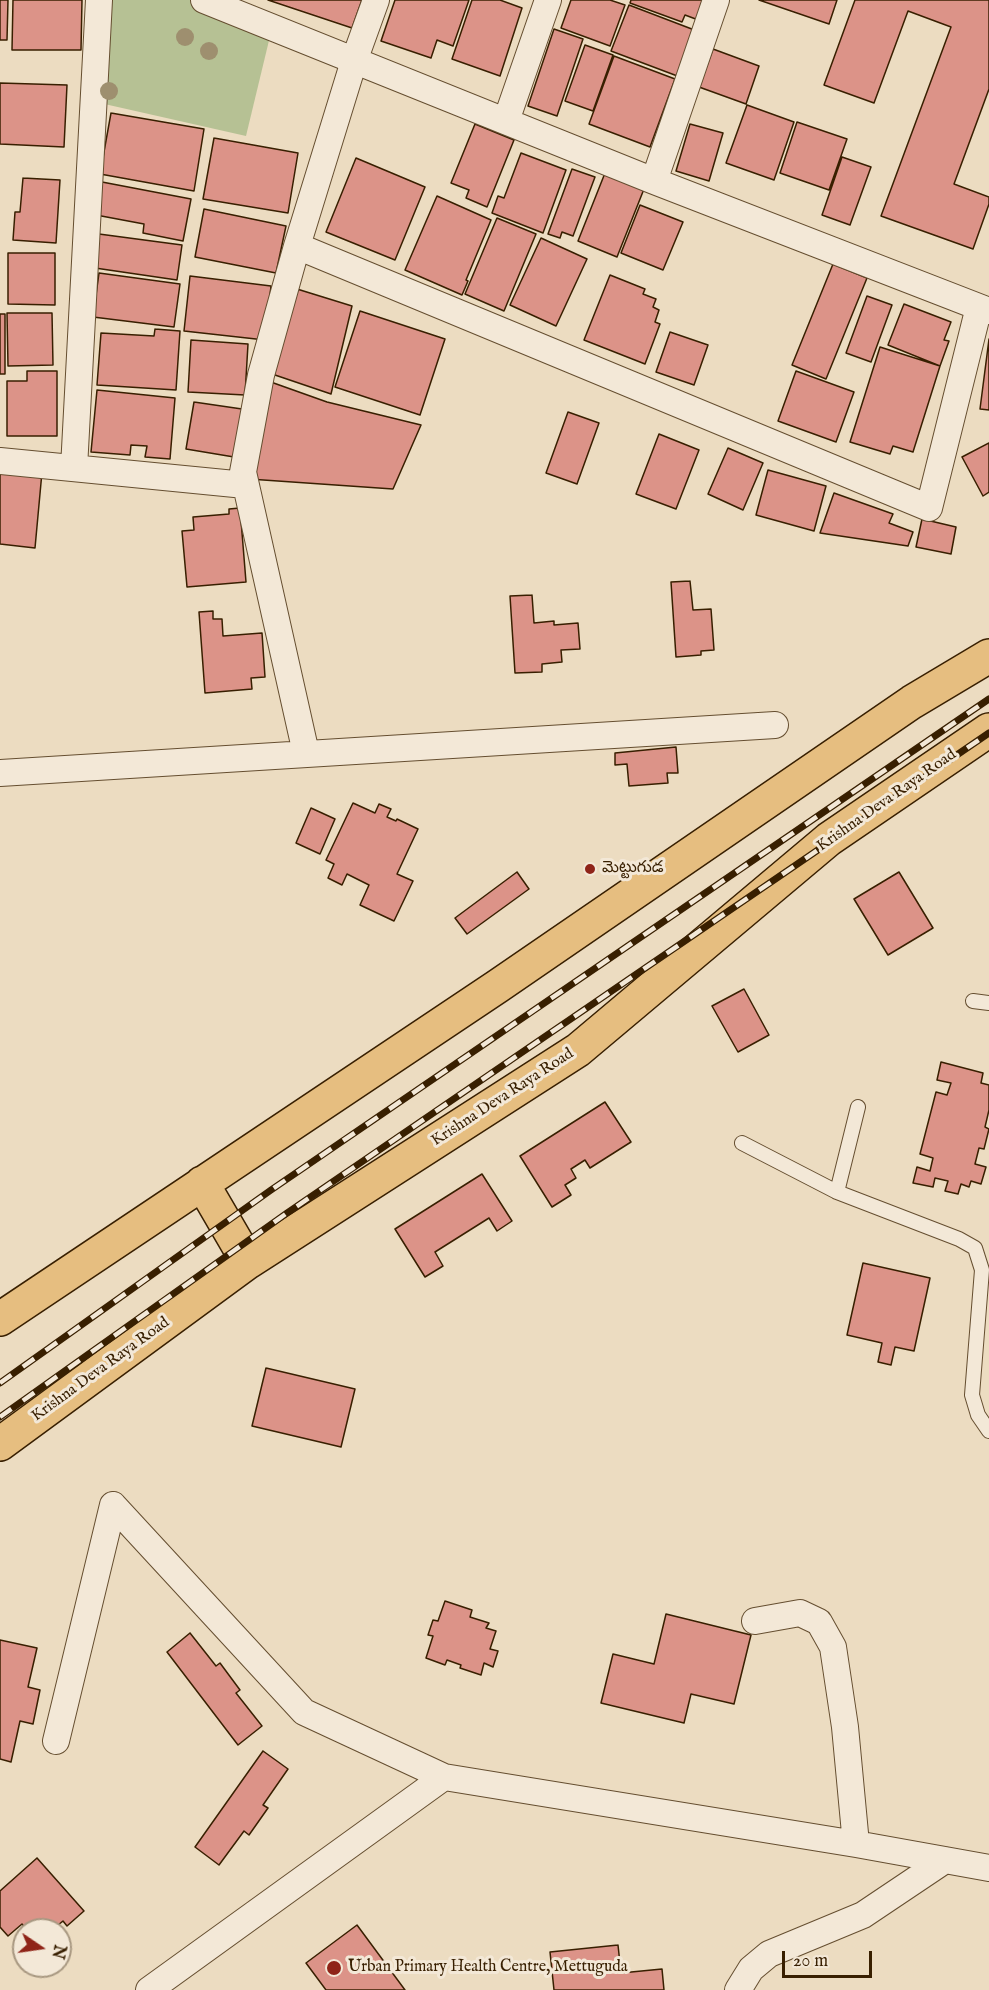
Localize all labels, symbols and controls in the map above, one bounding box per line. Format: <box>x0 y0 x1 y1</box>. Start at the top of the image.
street label: Krishna Deva Raya Road <box>814 746 960 856</box>
place label: మెట్టుగుడ <box>602 859 664 879</box>
marker: మెట్టుగుడ <box>583 862 597 876</box>
street label: Krishna Deva Raya Road <box>428 1045 578 1151</box>
street label: Krishna Deva Raya Road <box>28 1314 174 1426</box>
north arrow <box>12 1918 72 1978</box>
scale bar <box>785 1939 875 1977</box>
text: N <box>46 1943 69 1961</box>
text: 20 m <box>793 1950 828 1973</box>
place label: Urban Primary Health Centre, Mettuguda <box>348 1958 628 1978</box>
marker: Urban Primary Health Centre, Mettuguda <box>325 1959 343 1977</box>

